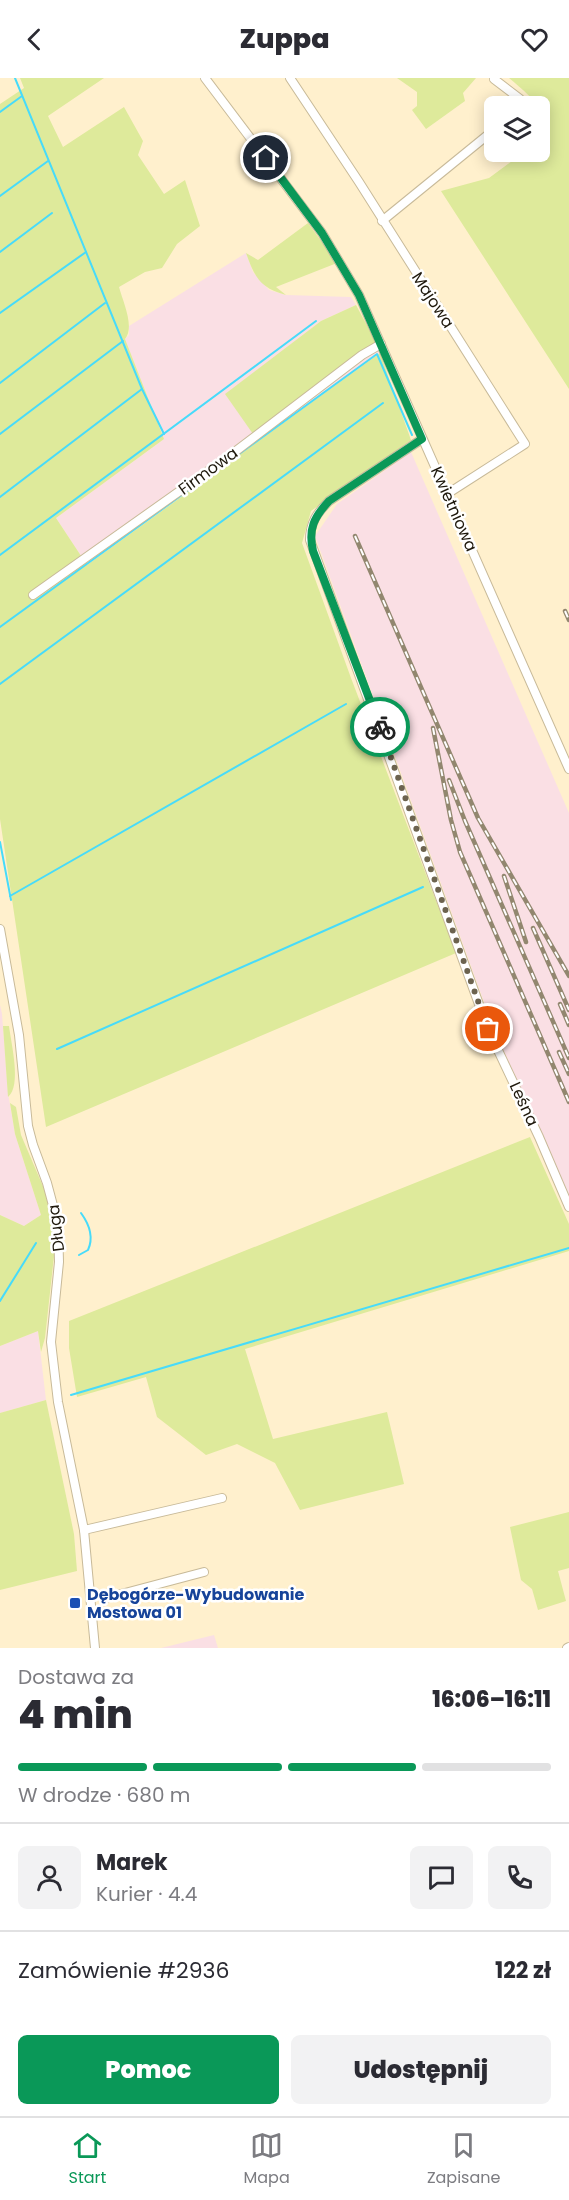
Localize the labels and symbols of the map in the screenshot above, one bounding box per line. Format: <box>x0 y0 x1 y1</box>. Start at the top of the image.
pin <box>240 132 291 183</box>
street label: Majowa <box>406 267 460 333</box>
street label: Firmowa <box>173 442 243 500</box>
street label: Kwietniowa <box>425 463 483 555</box>
courier <box>350 697 410 757</box>
pin <box>462 1003 513 1054</box>
street label: Leśna <box>504 1078 544 1130</box>
street label: Długa <box>42 1203 70 1253</box>
place label: Dębogórze-Wybudowanie Mostowa 01 <box>87 1583 304 1624</box>
marker: Dębogórze-Wybudowanie Mostowa 01 <box>68 1596 82 1610</box>

